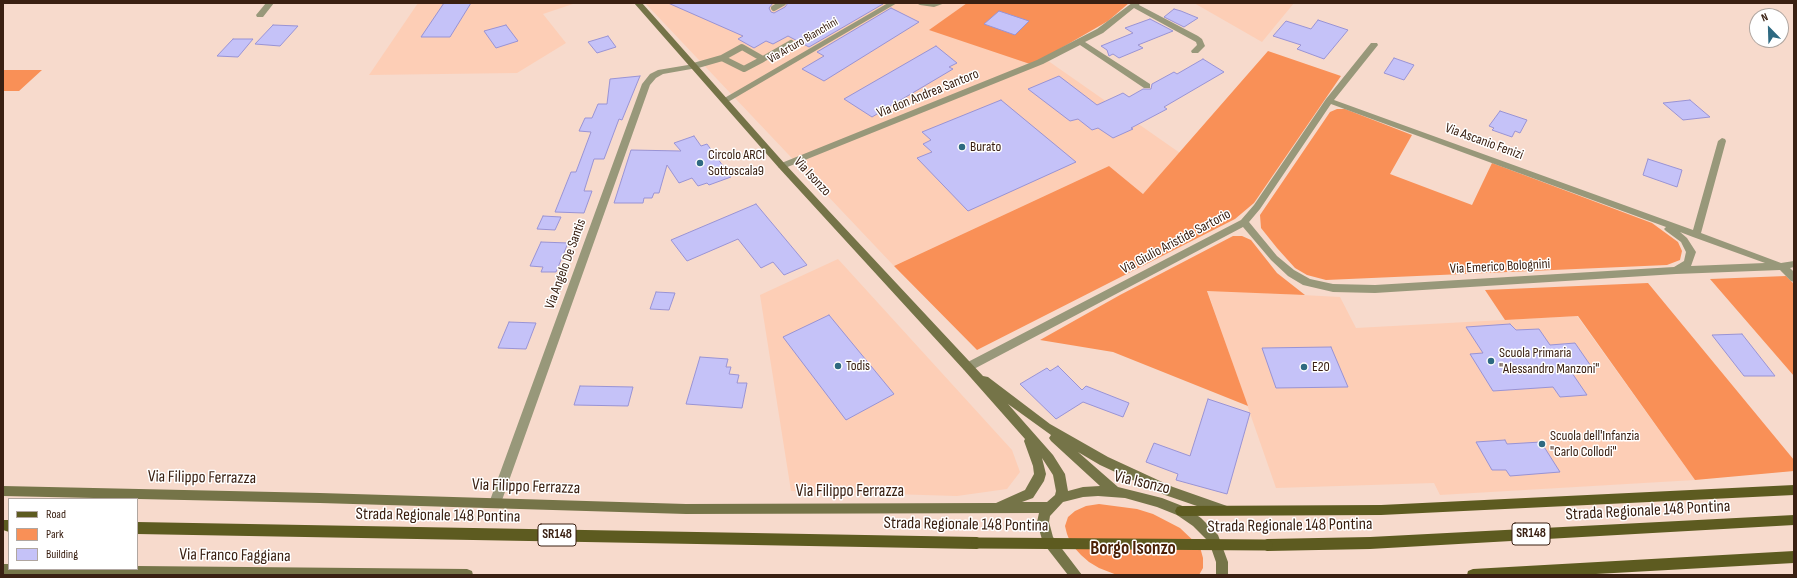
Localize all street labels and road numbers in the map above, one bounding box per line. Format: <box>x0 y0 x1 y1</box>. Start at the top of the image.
street label: Via Arturo Bianchini <box>765 15 841 67</box>
street label: Via don Andrea Santoro <box>875 66 981 122</box>
street label: Via Ascanio Fenizi <box>1443 120 1525 164</box>
street label: Via Isonzo <box>790 154 834 200</box>
street label: Via Giulio Aristide Sartorio <box>1118 206 1234 278</box>
street label: Via Angelo De Santis <box>542 217 590 311</box>
street label: Via Emerico Bolognini <box>1449 256 1551 278</box>
street label: Via Filippo Ferrazza <box>148 467 256 489</box>
street label: Via Isonzo <box>1112 467 1172 499</box>
street label: Via Filippo Ferrazza <box>472 475 580 499</box>
street label: Via Filippo Ferrazza <box>796 482 904 502</box>
street label: Strada Regionale 148 Pontina <box>1565 496 1731 526</box>
street label: Strada Regionale 148 Pontina <box>355 504 521 528</box>
street label: Strada Regionale 148 Pontina <box>883 513 1049 537</box>
street label: Strada Regionale 148 Pontina <box>1207 514 1373 538</box>
road number: SR148 <box>1512 523 1550 545</box>
road number: SR148 <box>538 524 576 546</box>
street label: Via Franco Faggiana <box>179 545 291 567</box>

